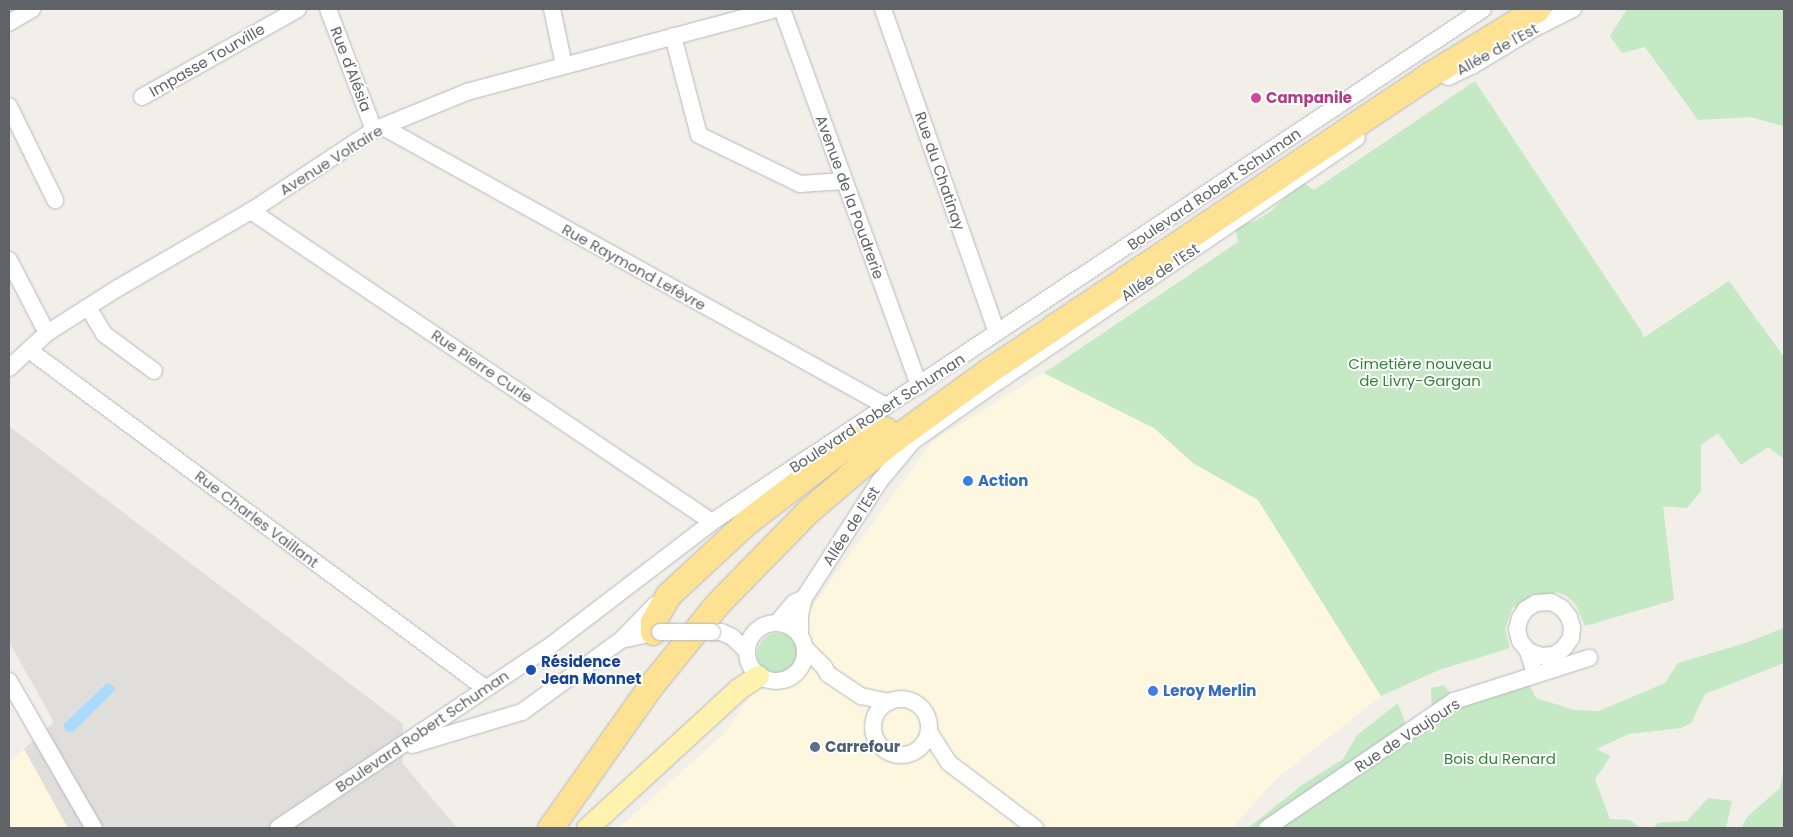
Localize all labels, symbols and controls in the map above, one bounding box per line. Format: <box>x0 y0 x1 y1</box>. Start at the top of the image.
street label: Allée de l'Est <box>1453 19 1541 79</box>
street label: Impasse Tourville <box>146 20 268 100</box>
street label: Rue d'Alésia <box>327 24 375 114</box>
place label: Campanile <box>1266 89 1352 107</box>
marker: Campanile <box>1250 92 1262 104</box>
street label: Rue du Chatinay <box>911 109 969 233</box>
street label: Avenue de la Poudrerie <box>812 113 888 281</box>
street label: Avenue Voltaire <box>276 121 386 199</box>
street label: Boulevard Robert Schuman <box>1124 124 1304 254</box>
street label: Rue Raymond Lefèvre <box>559 220 709 314</box>
street label: Allée de l'Est <box>1117 239 1203 305</box>
street label: Rue Pierre Curie <box>428 326 536 406</box>
street label: Boulevard Robert Schuman <box>786 350 968 476</box>
park label: Cimetière nouveau de Livry-Gargan <box>1348 354 1492 389</box>
street label: Rue Charles Vaillant <box>192 467 322 571</box>
place label: Action <box>978 472 1028 490</box>
marker: Action <box>962 475 974 487</box>
street label: Allée de l'Est <box>819 483 883 569</box>
place label: Résidence Jean Monnet <box>541 652 641 687</box>
marker: Résidence Jean Monnet <box>525 664 537 676</box>
street label: Boulevard Robert Schuman <box>332 666 512 796</box>
place label: Leroy Merlin <box>1163 682 1256 700</box>
marker: Leroy Merlin <box>1147 685 1159 697</box>
street label: Rue de Vaujours <box>1351 694 1463 776</box>
place label: Carrefour <box>825 738 900 756</box>
marker: Carrefour <box>809 741 821 753</box>
park label: Bois du Renard <box>1444 750 1556 768</box>

